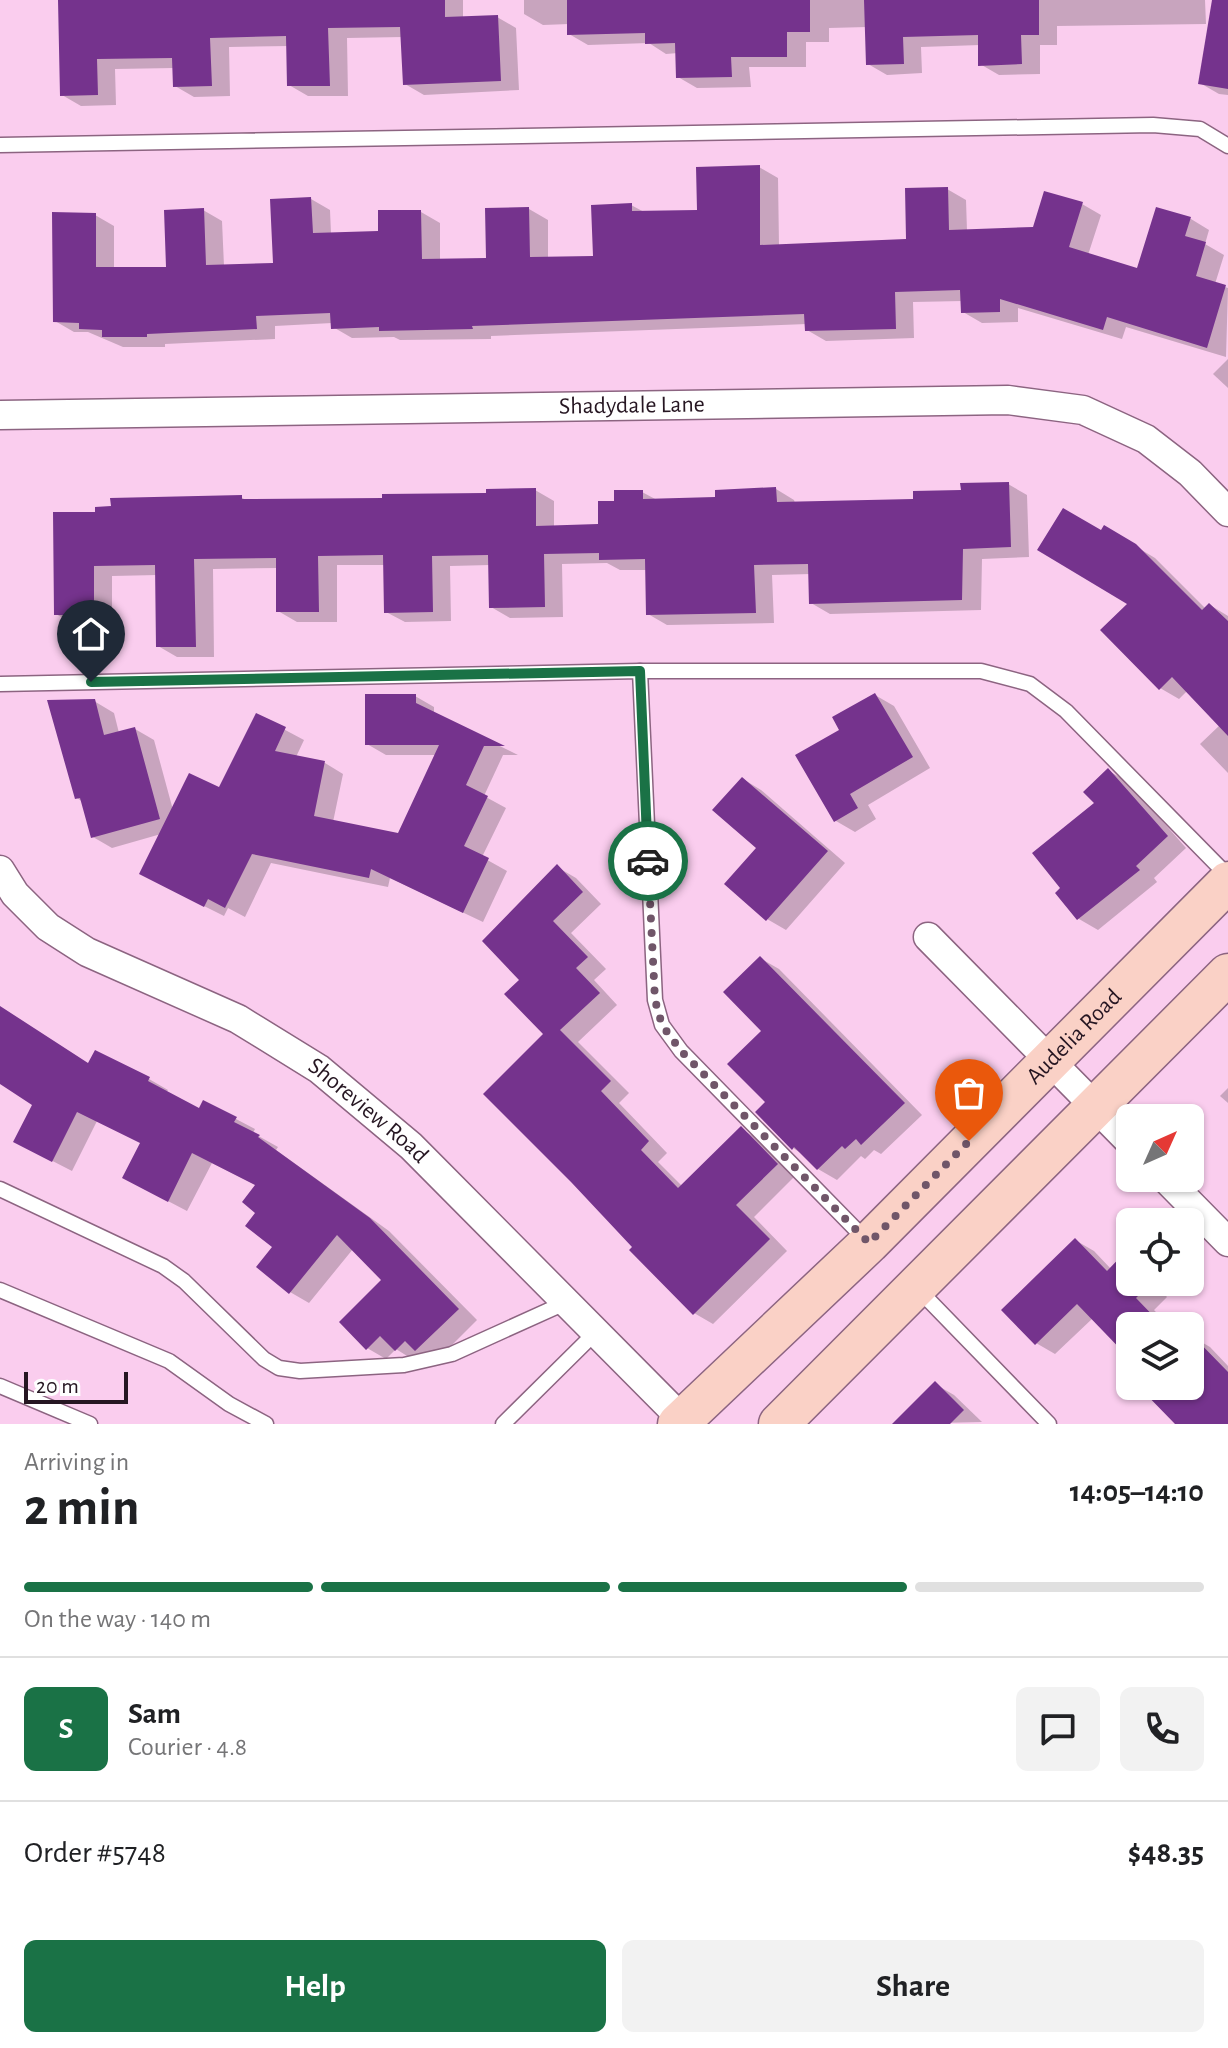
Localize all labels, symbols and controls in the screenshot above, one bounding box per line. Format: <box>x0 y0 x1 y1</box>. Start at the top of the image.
street label: Shadydale Lane <box>559 393 705 419</box>
pin <box>57 600 125 682</box>
icon: home <box>69 612 113 656</box>
courier <box>608 821 688 901</box>
icon: car <box>626 839 670 883</box>
street label: Audelia Road <box>1022 984 1126 1089</box>
street label: Shoreview Road <box>304 1053 433 1168</box>
pin <box>935 1059 1003 1141</box>
icon: bag <box>947 1071 991 1115</box>
north arrow <box>1116 1104 1204 1192</box>
map controls <box>1116 1104 1204 1400</box>
button: locate <box>1116 1208 1204 1296</box>
button: layers <box>1116 1312 1204 1400</box>
scale bar <box>24 1368 128 1404</box>
text: 20 m <box>36 1375 79 1397</box>
text: Arriving in <box>24 1449 129 1475</box>
text: 14:05–14:10 <box>1070 1477 1204 1507</box>
text: 2 min <box>24 1482 139 1534</box>
text: On the way · 140 m <box>24 1606 211 1632</box>
button: chat <box>1016 1687 1100 1771</box>
button: phone <box>1120 1687 1204 1771</box>
text: Sam <box>128 1699 181 1729</box>
text: S <box>59 1714 73 1744</box>
text: Courier · 4.8 <box>128 1734 247 1760</box>
text: Order #5748 <box>24 1838 166 1868</box>
text: $48.35 <box>1128 1838 1204 1868</box>
button: Help <box>24 1940 606 2032</box>
button: Share <box>622 1940 1204 2032</box>

